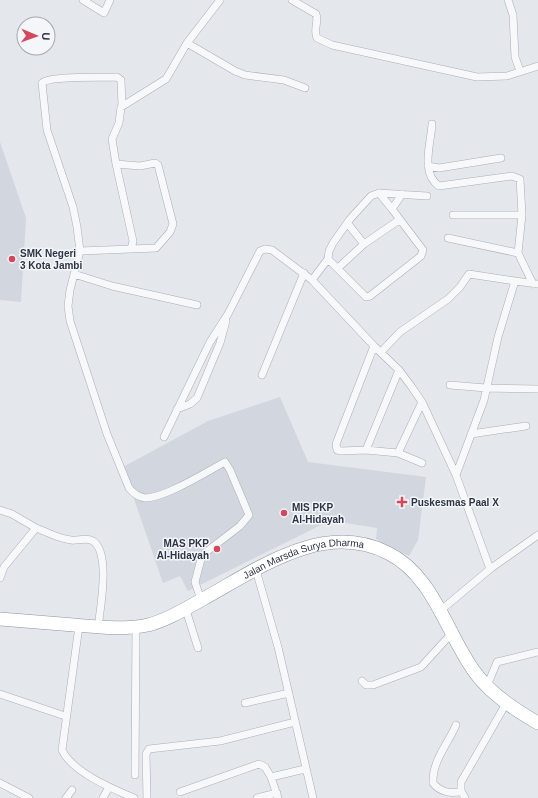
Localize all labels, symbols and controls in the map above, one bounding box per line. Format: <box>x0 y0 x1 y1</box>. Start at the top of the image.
north arrow <box>16 16 56 56</box>
text: U <box>40 32 52 41</box>
place label: SMK Negeri 3 Kota Jambi <box>20 248 82 271</box>
marker: SMK Negeri 3 Kota Jambi <box>7 254 17 264</box>
marker: Puskesmas Paal X <box>396 496 408 508</box>
place label: Puskesmas Paal X <box>411 497 499 508</box>
place label: MIS PKP Al-Hidayah <box>292 502 344 525</box>
marker: MIS PKP Al-Hidayah <box>279 508 289 518</box>
street label: Jalan Marsda Surya Dharma <box>241 537 365 581</box>
place label: MAS PKP Al-Hidayah <box>157 538 209 561</box>
marker: MAS PKP Al-Hidayah <box>212 544 222 554</box>

